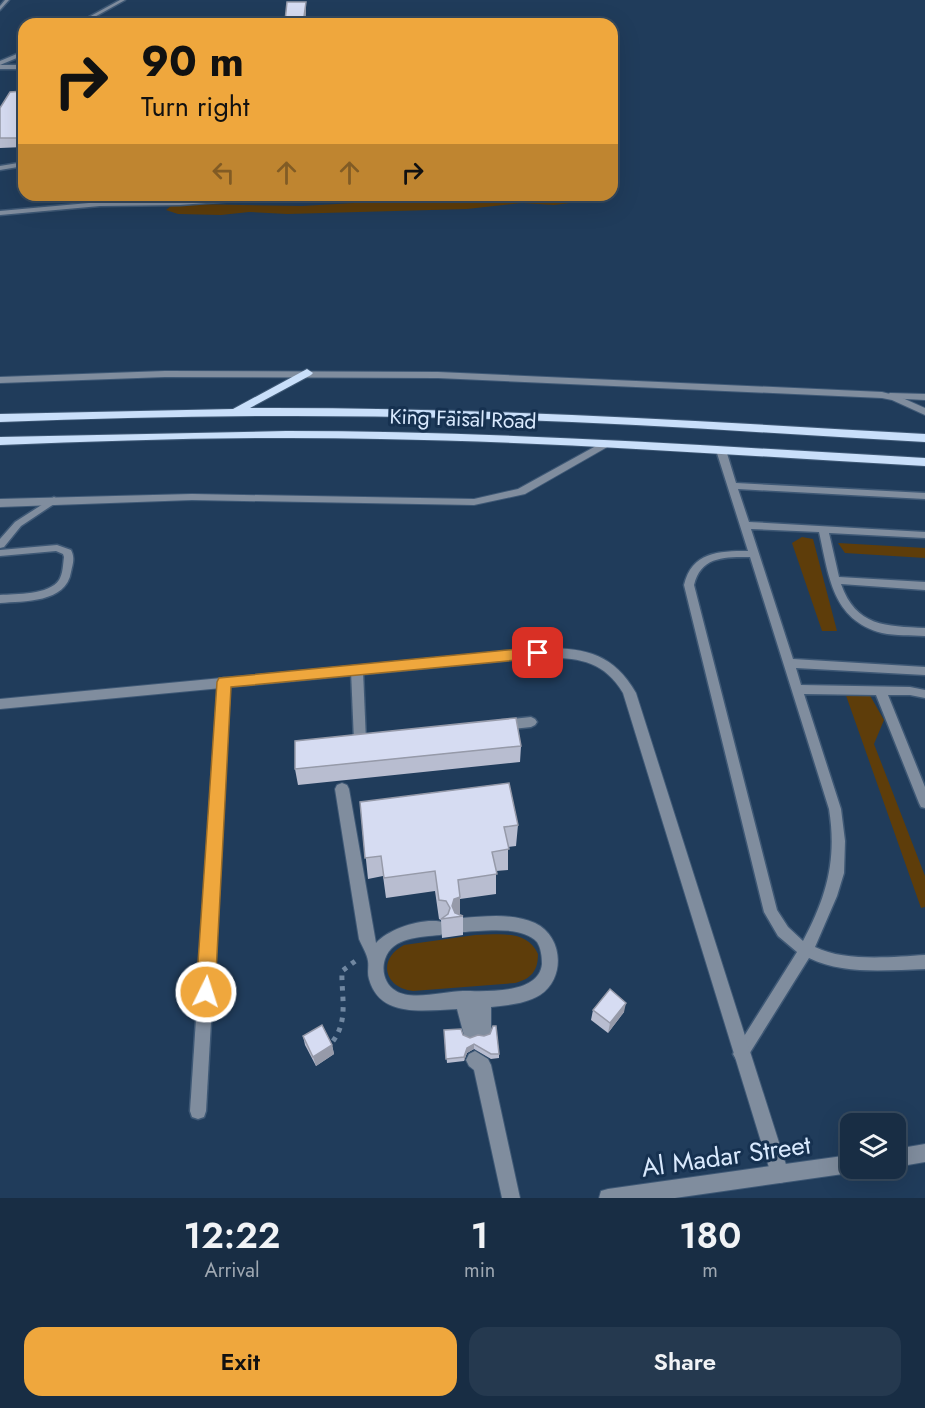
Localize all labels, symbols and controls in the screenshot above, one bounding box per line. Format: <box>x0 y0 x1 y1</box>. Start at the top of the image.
text: 90 m <box>141 31 244 92</box>
icon: right <box>42 42 120 120</box>
text: Turn right <box>141 87 249 126</box>
icon: left <box>207 156 240 189</box>
icon: ahead <box>270 156 303 189</box>
icon: ahead <box>333 156 366 189</box>
icon: right <box>396 156 429 189</box>
street label: King Faisal Road <box>389 401 537 437</box>
pin <box>512 627 563 678</box>
icon: arrive <box>521 636 554 669</box>
position arrow <box>174 960 238 1024</box>
map controls <box>840 1113 906 1179</box>
button: layers <box>840 1113 906 1179</box>
street label: Al Madar Street <box>639 1125 814 1187</box>
text: 12:22 <box>184 1209 281 1261</box>
text: 1 <box>471 1209 489 1261</box>
text: 180 <box>679 1209 741 1261</box>
text: Arrival <box>204 1256 260 1285</box>
text: min <box>464 1256 495 1285</box>
text: m <box>702 1256 718 1285</box>
button: Exit <box>24 1327 457 1396</box>
button: Share <box>469 1327 901 1396</box>

